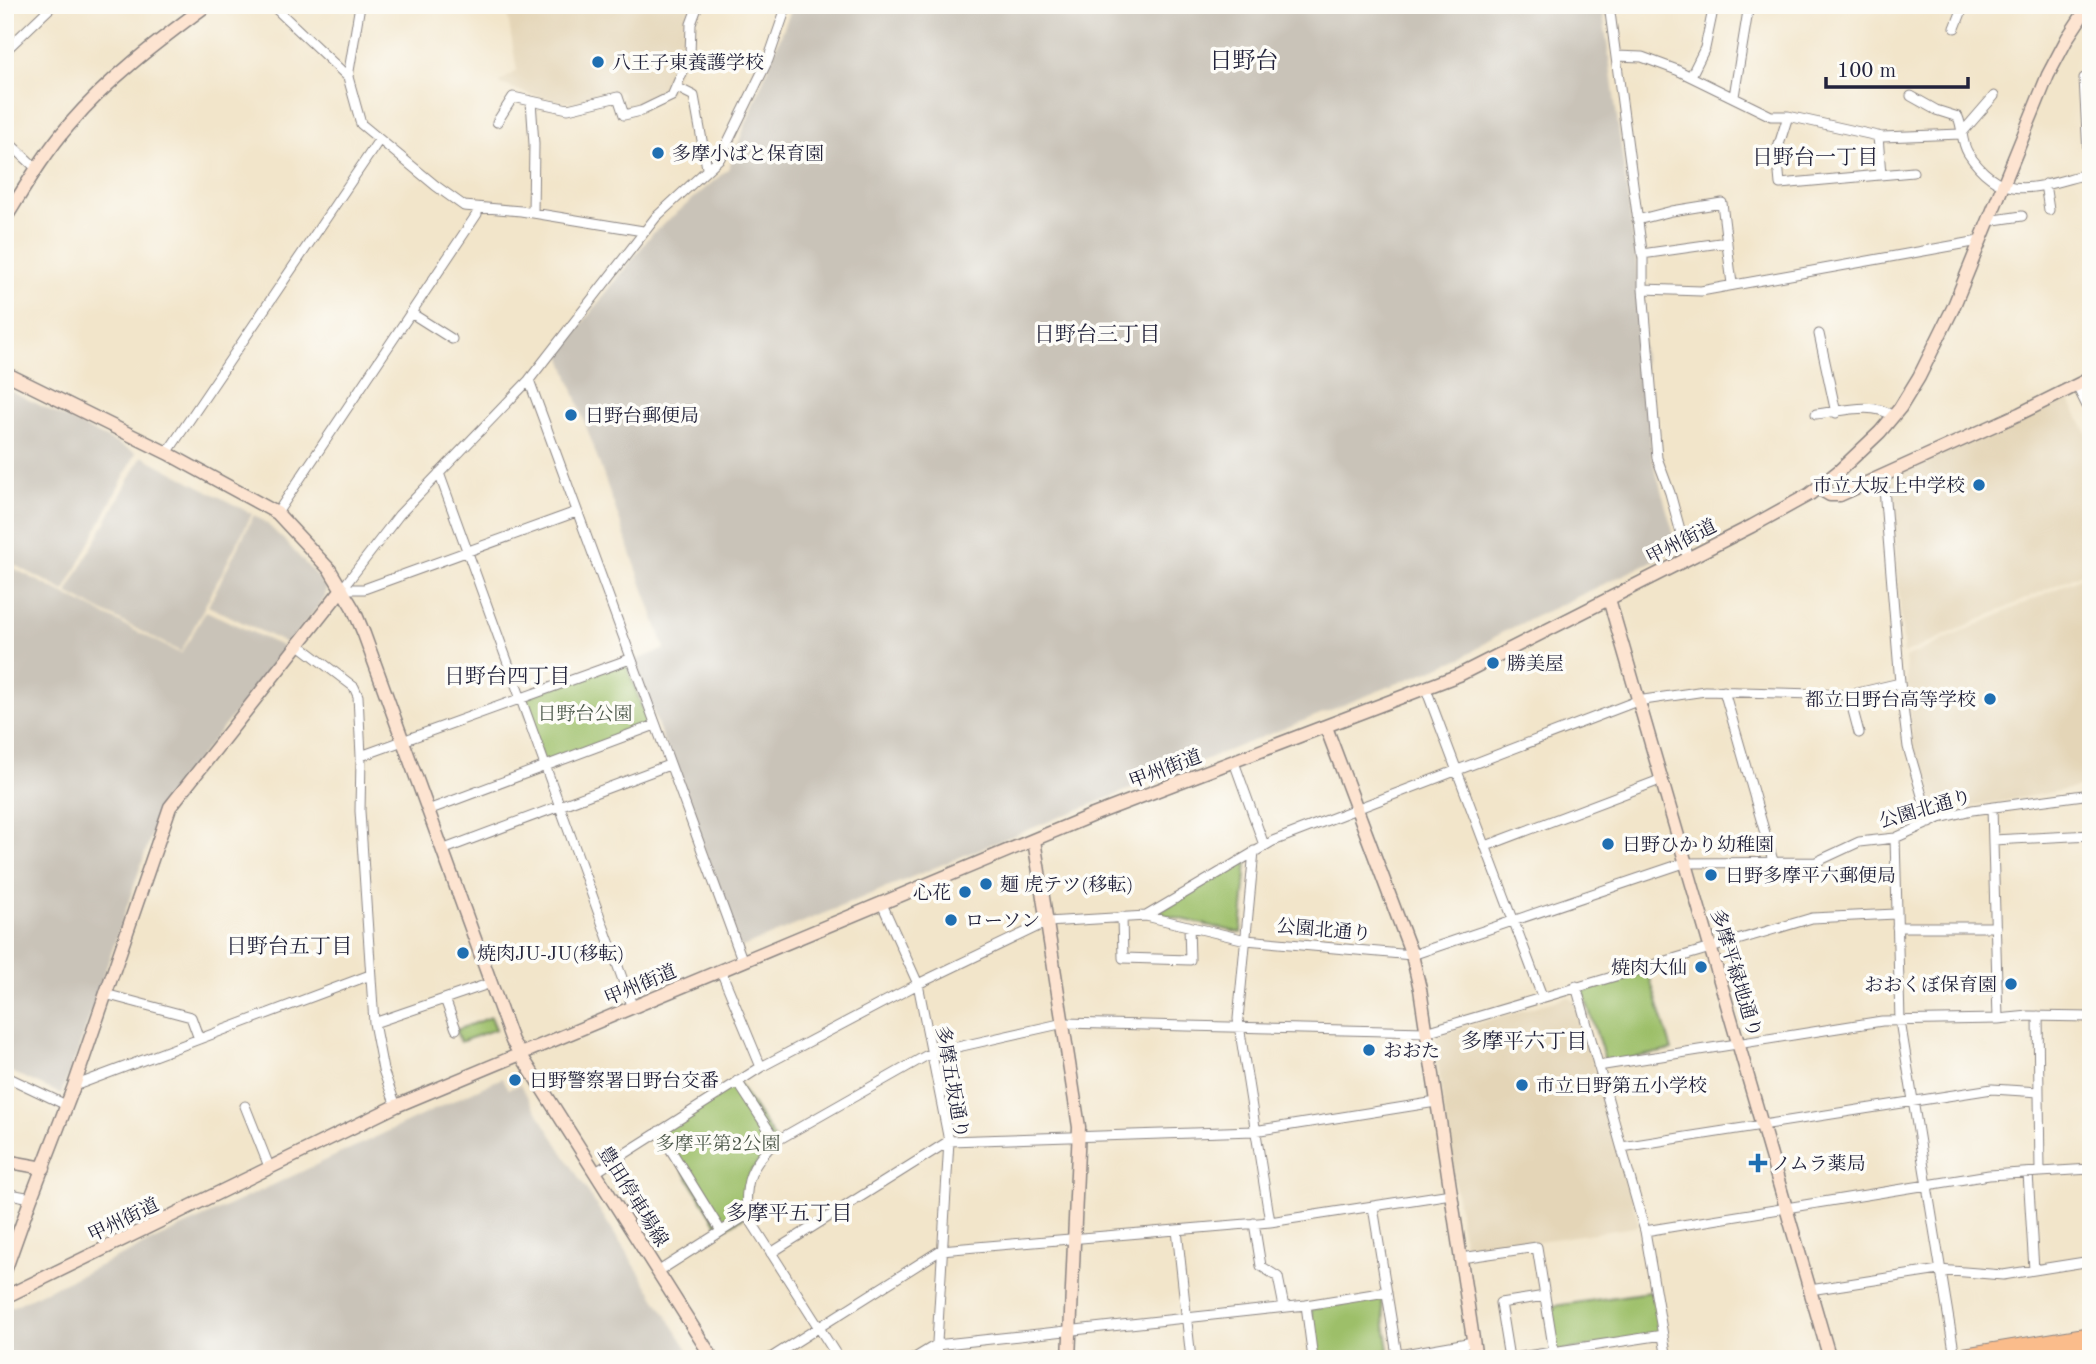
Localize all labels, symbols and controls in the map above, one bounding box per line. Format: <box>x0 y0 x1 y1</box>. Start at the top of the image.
scale bar <box>1826 46 1968 90</box>
district label: 日野台 <box>1210 48 1279 73</box>
place label: 八王子東養護学校 <box>612 52 764 74</box>
marker: 八王子東養護学校 <box>590 54 606 70</box>
text: 100 m <box>1837 61 1896 82</box>
place label: 多摩小ばと保育園 <box>672 144 824 165</box>
marker: 多摩小ばと保育園 <box>650 145 666 161</box>
district label: 日野台一丁目 <box>1752 146 1878 169</box>
district label: 日野台三丁目 <box>1034 323 1160 346</box>
place label: 日野台郵便局 <box>585 405 699 427</box>
marker: 日野台郵便局 <box>563 407 579 423</box>
place label: 市立大坂上中学校 <box>1813 475 1965 497</box>
marker: 市立大坂上中学校 <box>1971 477 1987 493</box>
street label: 甲州街道 <box>1643 516 1720 569</box>
place label: 勝美屋 <box>1507 654 1564 675</box>
marker: 勝美屋 <box>1485 655 1501 671</box>
district label: 日野台四丁目 <box>444 665 570 688</box>
place label: 都立日野台高等学校 <box>1805 689 1976 711</box>
marker: 都立日野台高等学校 <box>1982 691 1998 707</box>
park label: 日野台公園 <box>537 703 633 725</box>
street label: 甲州街道 <box>1126 746 1205 793</box>
street label: 公園北通り <box>1877 786 1974 833</box>
place label: 日野ひかり幼稚園 <box>1622 835 1774 856</box>
marker: 日野ひかり幼稚園 <box>1600 836 1616 852</box>
place label: 日野多摩平六郵便局 <box>1725 865 1896 887</box>
marker: 日野多摩平六郵便局 <box>1703 867 1719 883</box>
place label: 麺 虎テツ(移転) <box>1000 874 1133 896</box>
marker: 麺 虎テツ(移転) <box>978 876 994 892</box>
place label: 心花 <box>913 883 951 904</box>
marker: 心花 <box>957 884 973 900</box>
street label: 多摩平緑地通り <box>1706 907 1765 1040</box>
marker: ローソン <box>943 912 959 928</box>
place label: ローソン <box>965 913 1040 932</box>
street label: 公園北通り <box>1276 916 1372 945</box>
district label: 日野台五丁目 <box>226 935 352 958</box>
place label: 焼肉JU-JU(移転) <box>477 943 624 965</box>
marker: 焼肉JU-JU(移転) <box>455 945 471 961</box>
place label: 焼肉大仙 <box>1611 957 1687 979</box>
marker: 焼肉大仙 <box>1693 959 1709 975</box>
street label: 甲州街道 <box>601 961 680 1010</box>
place label: おおくぼ保育園 <box>1864 975 1997 996</box>
marker: おおくぼ保育園 <box>2003 976 2019 992</box>
street label: 多摩五坂通り <box>931 1024 972 1140</box>
district label: 多摩平六丁目 <box>1461 1030 1587 1053</box>
marker: おおた <box>1361 1042 1377 1058</box>
place label: おおた <box>1383 1042 1440 1062</box>
place label: 日野警察署日野台交番 <box>529 1070 719 1092</box>
marker: 日野警察署日野台交番 <box>507 1072 523 1088</box>
place label: 市立日野第五小学校 <box>1536 1076 1707 1097</box>
marker: 市立日野第五小学校 <box>1514 1077 1530 1093</box>
park label: 多摩平第2公園 <box>655 1134 781 1155</box>
street label: 豊田停車場線 <box>594 1142 673 1251</box>
place label: ノムラ薬局 <box>1772 1154 1866 1175</box>
marker: ノムラ薬局 <box>1750 1155 1766 1171</box>
street label: 甲州街道 <box>85 1194 162 1246</box>
district label: 多摩平五丁目 <box>726 1202 852 1225</box>

